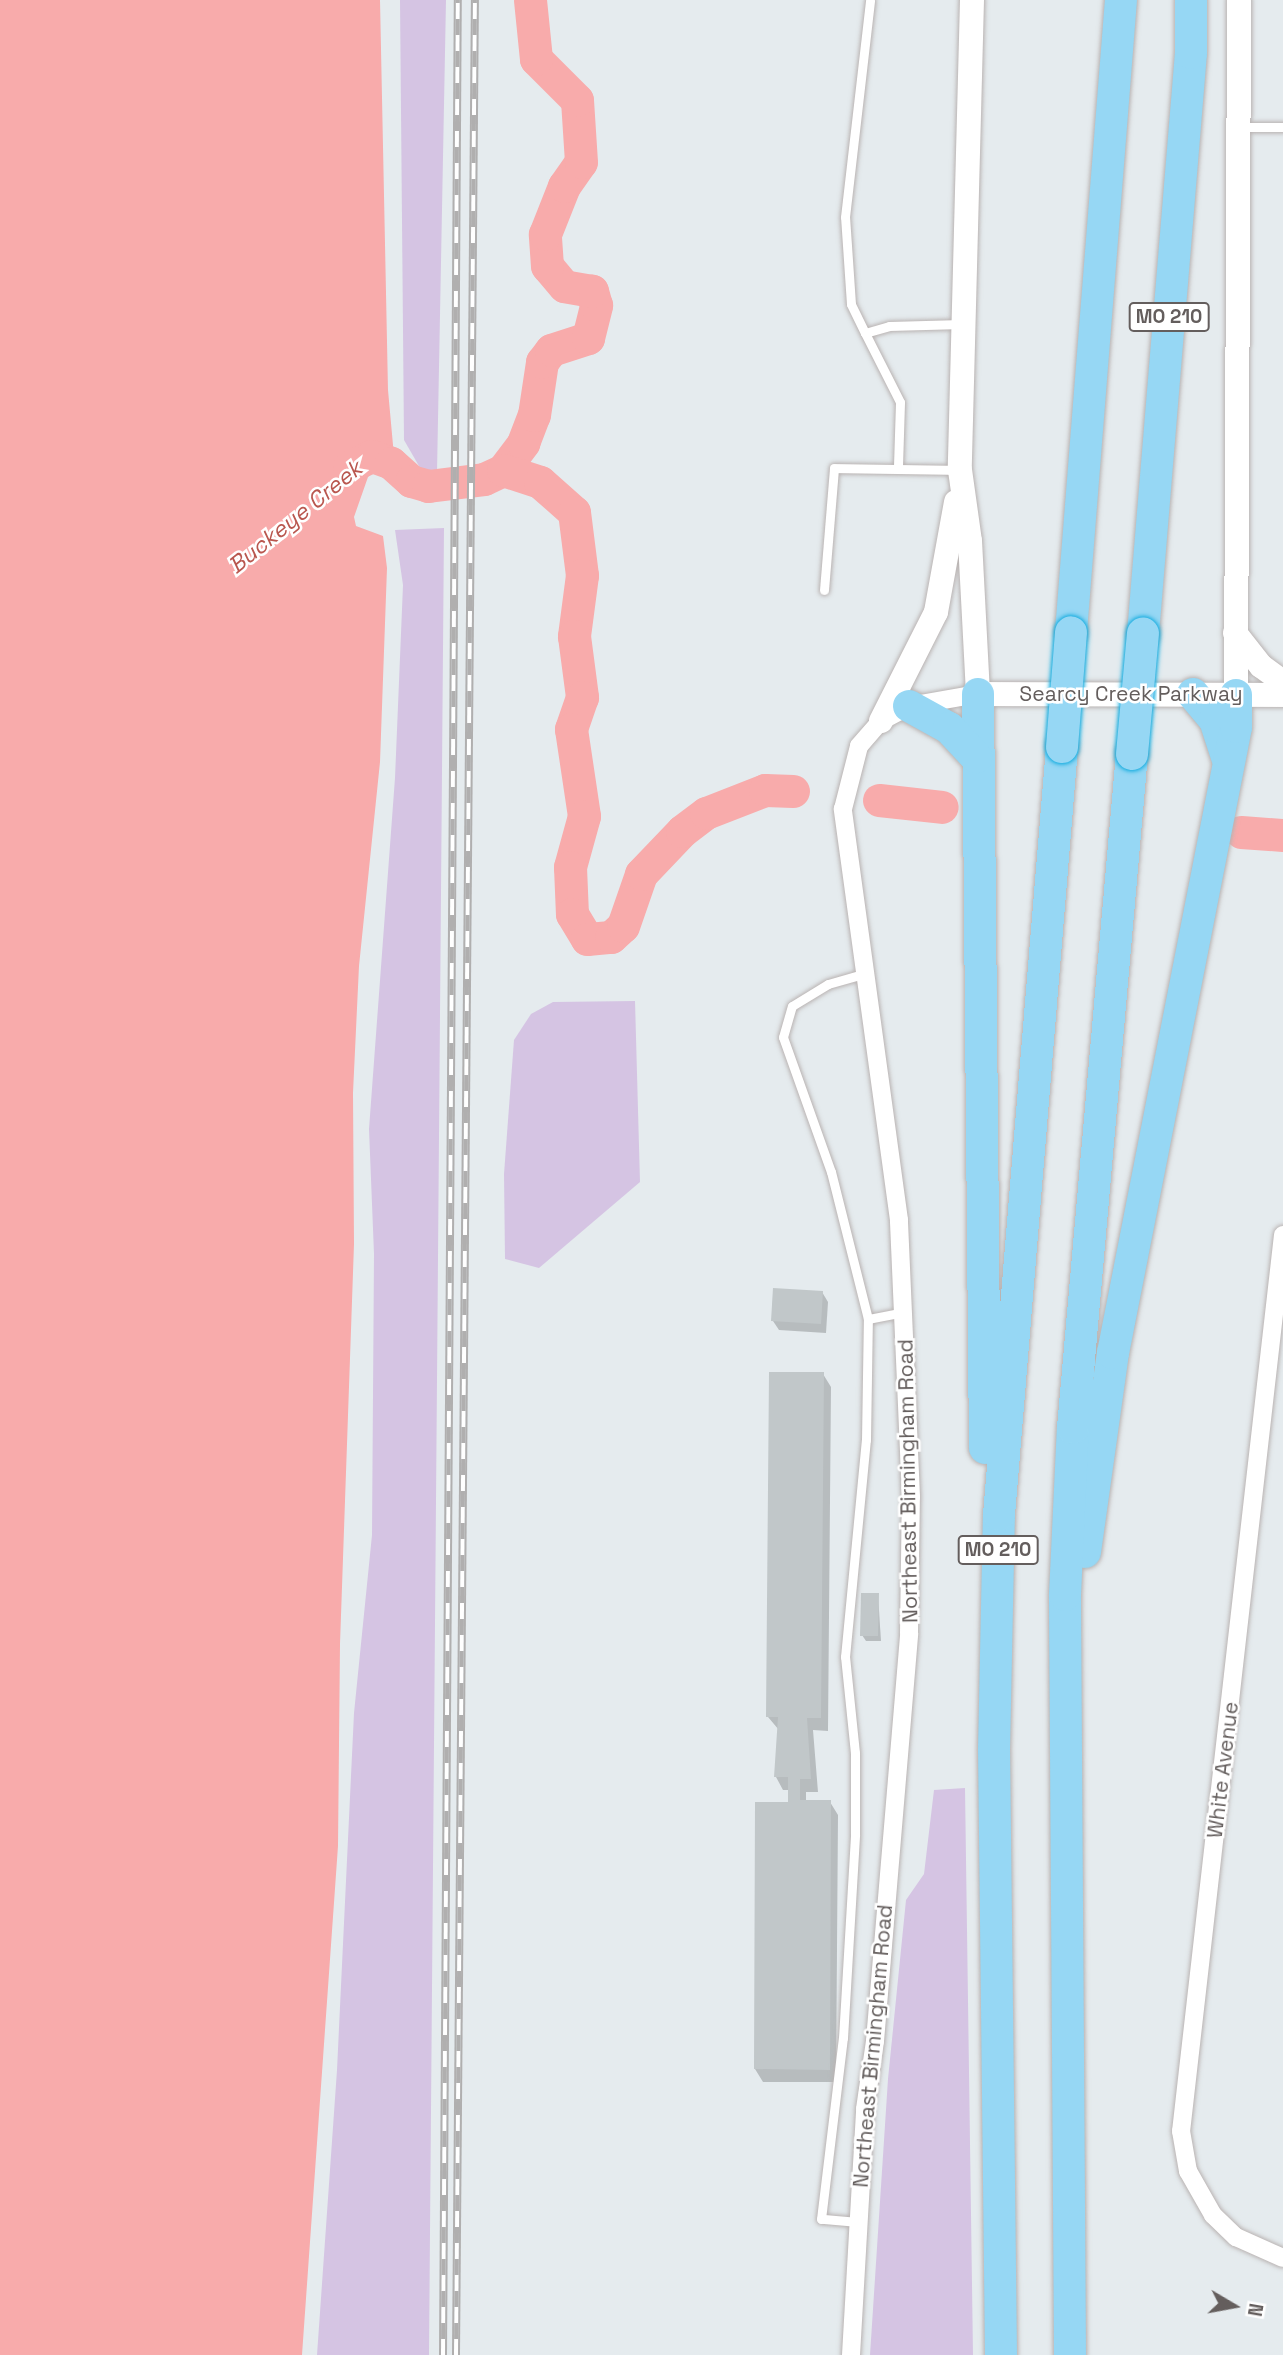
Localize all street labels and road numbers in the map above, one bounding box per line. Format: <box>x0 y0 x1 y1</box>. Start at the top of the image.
road number: MO 210 <box>1127 302 1211 332</box>
street label: Searcy Creek Parkway <box>1019 681 1243 707</box>
street label: Northeast Birmingham Road <box>893 1339 923 1623</box>
road number: MO 210 <box>956 1534 1040 1566</box>
street label: White Avenue <box>1202 1700 1244 1840</box>
street label: Northeast Birmingham Road <box>848 1903 898 2189</box>

